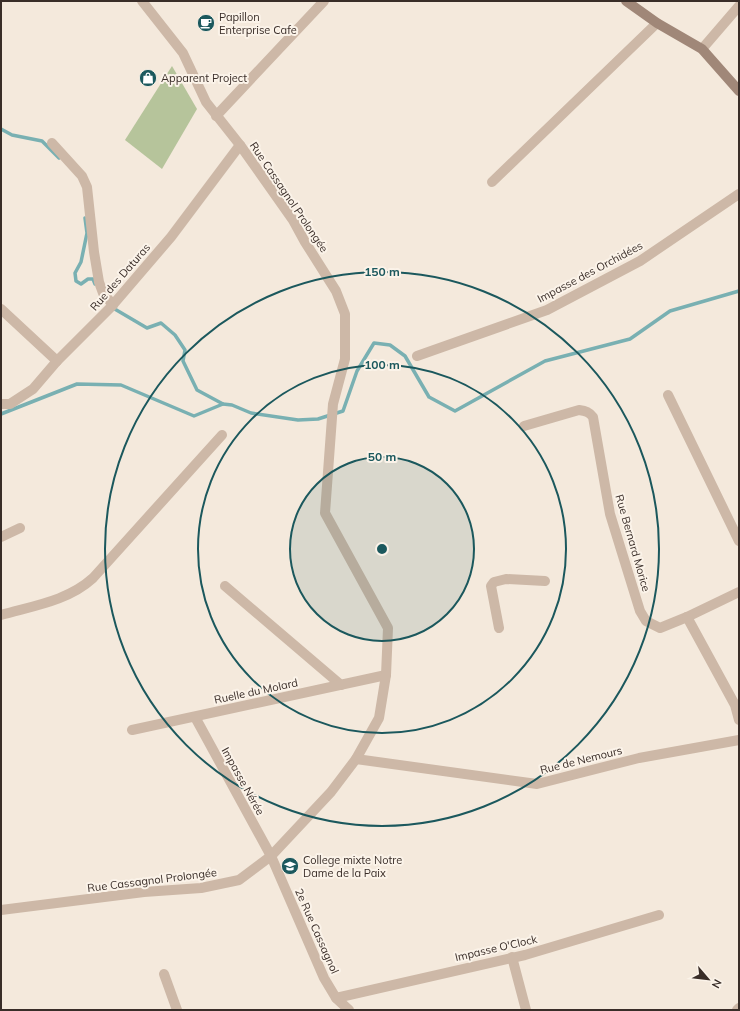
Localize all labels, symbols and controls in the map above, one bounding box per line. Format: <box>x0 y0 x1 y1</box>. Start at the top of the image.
place label: Papillon Enterprise Cafe <box>219 10 297 37</box>
cafe icon: Papillon Enterprise Cafe <box>196 13 216 33</box>
shop icon: Apparent Project <box>138 68 158 88</box>
place label: Apparent Project <box>161 71 247 85</box>
street label: Rue Cassagnol Prolongée <box>247 139 331 255</box>
street label: Impasse des Orchidées <box>535 238 645 306</box>
street label: Rue des Daturas <box>87 240 153 314</box>
text: 150 m <box>364 264 400 279</box>
text: 100 m <box>364 357 400 372</box>
text: 50 m <box>368 449 396 464</box>
street label: Rue Bernard Morice <box>612 493 654 593</box>
centre of rings <box>375 542 389 556</box>
street label: Ruelle du Molard <box>213 675 299 707</box>
street label: Rue de Nemours <box>538 743 624 777</box>
street label: Impasse Nérée <box>219 745 267 817</box>
place label: College mixte Notre Dame de la Paix <box>303 853 402 880</box>
school or university icon: College mixte Notre Dame de la Paix <box>280 856 300 876</box>
street label: Rue Cassagnol Prolongée <box>86 865 218 895</box>
street label: 2e Rue Cassagnol <box>292 886 342 976</box>
street label: Impasse O'Clock <box>454 932 539 964</box>
north arrow <box>688 959 728 999</box>
text: N <box>709 977 725 991</box>

